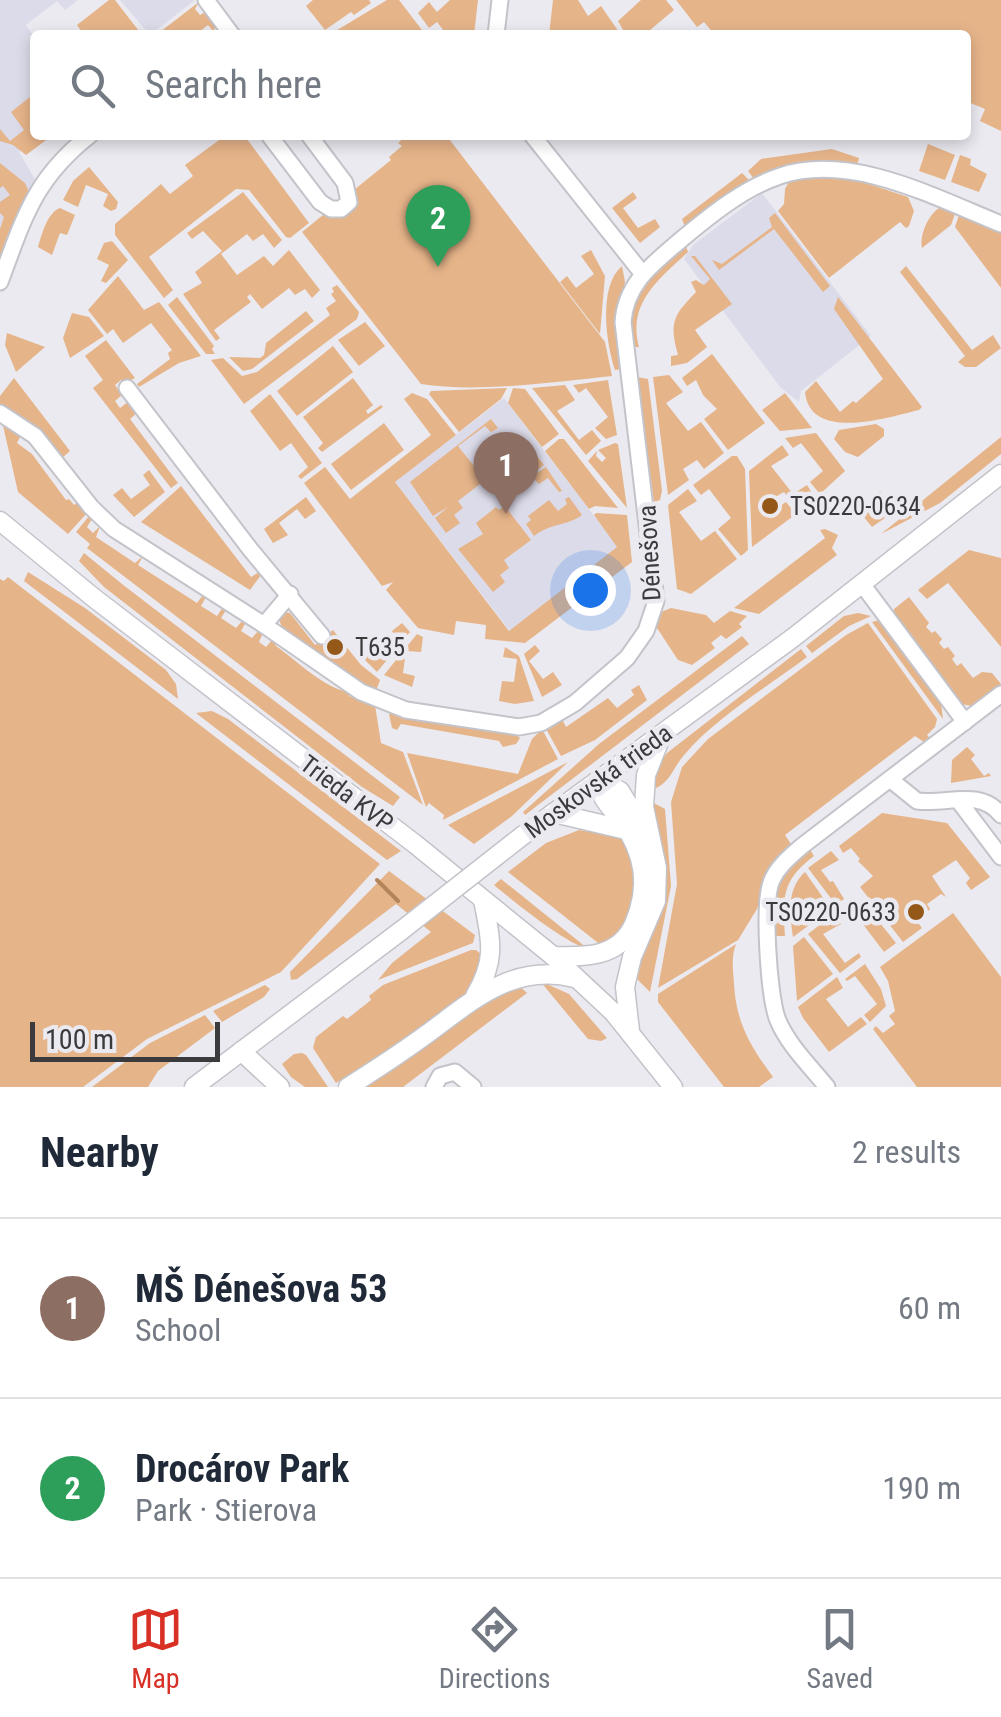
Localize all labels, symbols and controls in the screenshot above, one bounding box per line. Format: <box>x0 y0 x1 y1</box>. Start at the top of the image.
search box <box>30 30 971 140</box>
icon: search <box>65 58 120 113</box>
text: Search here <box>145 63 322 107</box>
pin: 2 <box>406 184 470 267</box>
pin: 1 <box>474 432 538 514</box>
place label: TS0220-0634 <box>790 492 921 521</box>
marker: TS0220-0634 <box>759 495 781 517</box>
street label: Dénešova <box>633 504 666 602</box>
your location <box>565 565 616 616</box>
place label: T635 <box>355 633 405 662</box>
marker: T635 <box>324 636 346 658</box>
street label: Moskovská trieda <box>519 718 677 844</box>
street label: Trieda KVP <box>295 749 399 838</box>
place label: TS0220-0633 <box>765 898 896 927</box>
marker: TS0220-0633 <box>905 901 927 923</box>
scale bar <box>30 1017 220 1062</box>
text: 100 m <box>45 1023 114 1056</box>
text: Nearby <box>40 1128 159 1177</box>
text: 2 results <box>852 1133 961 1171</box>
text: MŠ Dénešova 53 <box>135 1267 387 1311</box>
text: 1 <box>64 1289 81 1327</box>
text: 60 m <box>898 1289 961 1327</box>
text: School <box>135 1311 221 1349</box>
text: Drocárov Park <box>135 1447 349 1491</box>
text: 2 <box>64 1469 81 1507</box>
text: 190 m <box>882 1469 961 1507</box>
text: Park · Stierova <box>135 1491 317 1529</box>
tab: Map <box>128 1602 183 1695</box>
tab: Directions <box>439 1602 551 1695</box>
tab: Saved <box>806 1602 873 1695</box>

